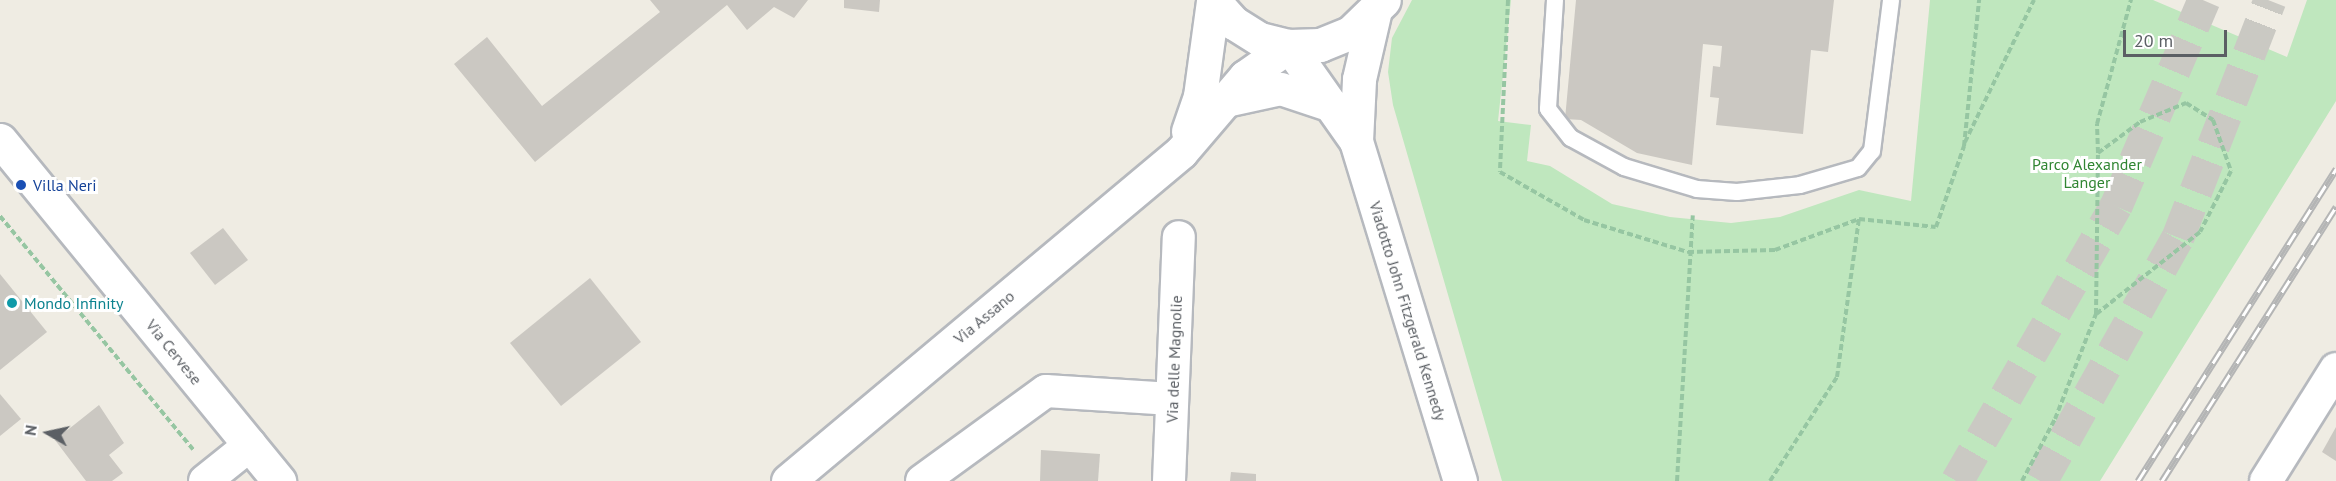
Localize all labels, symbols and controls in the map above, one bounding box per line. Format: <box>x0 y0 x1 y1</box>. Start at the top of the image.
scale bar <box>2126 18 2230 56</box>
text: 20 m <box>2134 29 2173 52</box>
park label: Parco Alexander Langer <box>2032 154 2142 192</box>
place label: Villa Neri <box>33 175 97 195</box>
marker: Villa Neri <box>14 178 28 192</box>
street label: Viadotto John Fitzgerald Kennedy <box>1365 199 1451 423</box>
street label: Via Assano <box>950 286 1018 348</box>
place label: Mondo Infinity <box>24 293 123 313</box>
street label: Via delle Magnolie <box>1162 295 1186 423</box>
marker: Mondo Infinity <box>5 296 19 310</box>
street label: Via Cervese <box>142 316 206 388</box>
north arrow <box>18 403 78 463</box>
text: N <box>20 423 41 437</box>

